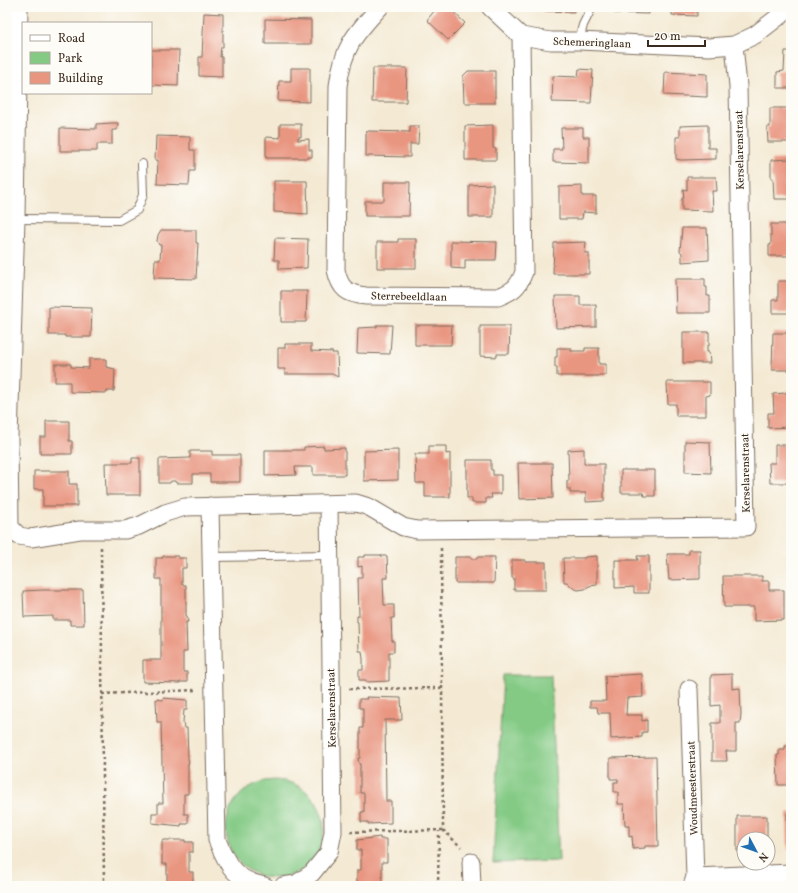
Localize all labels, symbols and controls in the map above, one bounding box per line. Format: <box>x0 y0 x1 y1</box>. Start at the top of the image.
legend <box>22 22 152 94</box>
scale bar <box>648 22 705 48</box>
text: 20 m <box>654 29 681 45</box>
text: Road <box>58 31 85 47</box>
street label: Schemeringlaan <box>553 35 632 52</box>
text: Park <box>58 51 83 67</box>
text: Building <box>58 71 103 87</box>
street label: Kerselarenstraat <box>732 110 749 190</box>
street label: Sterrebeeldlaan <box>371 289 448 306</box>
street label: Kerselarenstraat <box>738 433 755 513</box>
street label: Kerselarenstraat <box>324 668 341 748</box>
street label: Woudmeesterstraat <box>684 740 703 836</box>
north arrow <box>736 831 776 871</box>
text: N <box>754 849 771 865</box>

